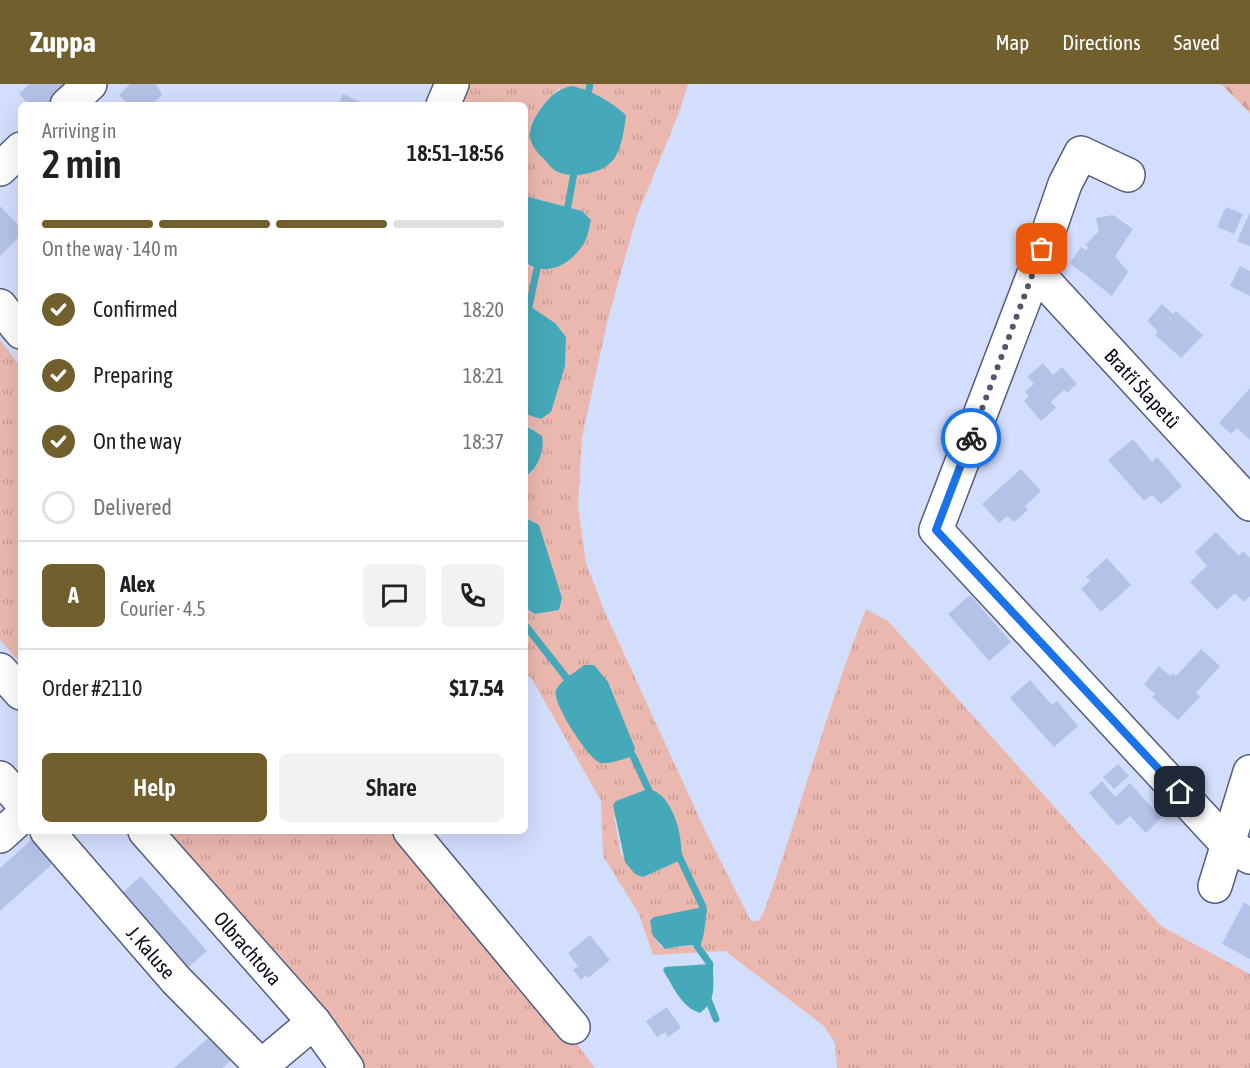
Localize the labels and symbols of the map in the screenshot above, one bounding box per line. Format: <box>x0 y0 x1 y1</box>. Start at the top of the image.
pin <box>1016 223 1067 274</box>
street label: Bratří Šlapetů <box>1100 343 1185 433</box>
courier <box>941 408 1001 468</box>
pin <box>1154 766 1205 817</box>
street label: Olbrachtova <box>210 906 287 989</box>
street label: J. Kaluse <box>123 921 181 983</box>

